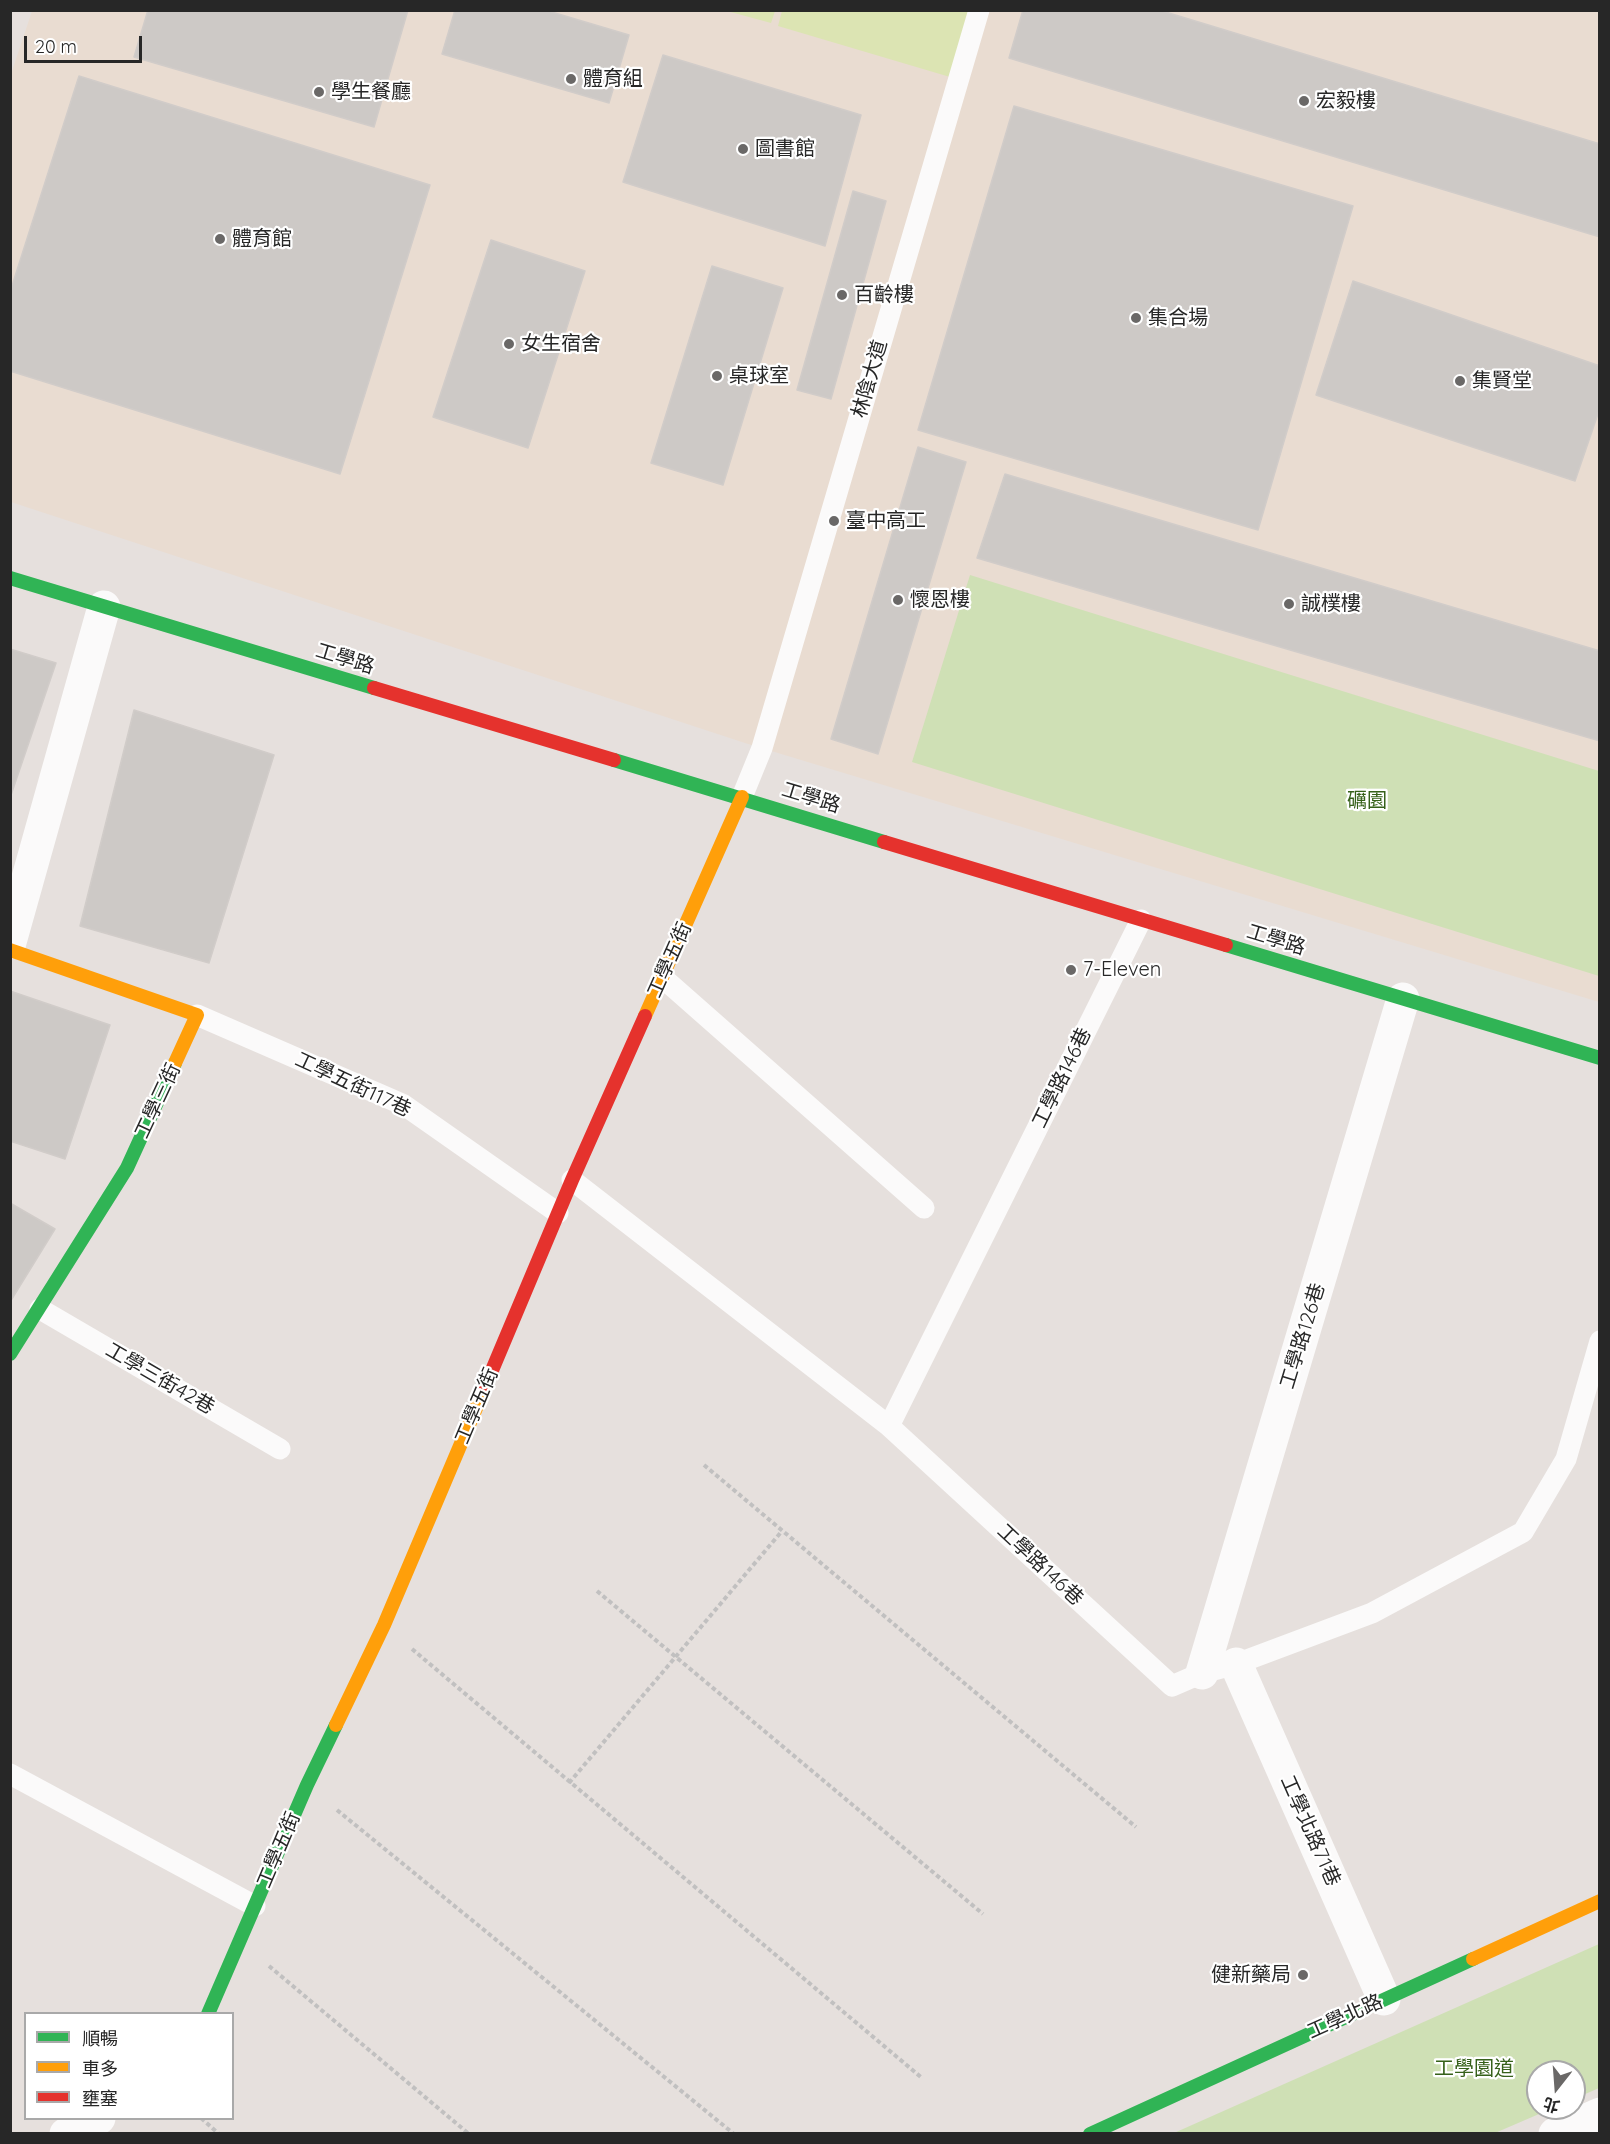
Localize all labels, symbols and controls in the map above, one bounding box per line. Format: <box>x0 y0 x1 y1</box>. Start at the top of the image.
scale bar <box>27 24 146 62</box>
text: 20 m <box>35 35 77 58</box>
place label: 體育組 <box>583 67 643 91</box>
marker: 體育組 <box>564 72 578 86</box>
place label: 學生餐廳 <box>331 80 411 104</box>
marker: 學生餐廳 <box>312 85 326 99</box>
place label: 宏毅樓 <box>1316 89 1376 113</box>
marker: 宏毅樓 <box>1297 94 1311 108</box>
place label: 圖書館 <box>755 137 815 161</box>
marker: 圖書館 <box>736 142 750 156</box>
place label: 體育館 <box>232 227 292 251</box>
marker: 體育館 <box>213 232 227 246</box>
place label: 百齡樓 <box>854 283 914 307</box>
marker: 百齡樓 <box>835 288 849 302</box>
place label: 集合場 <box>1148 306 1208 330</box>
marker: 集合場 <box>1129 311 1143 325</box>
place label: 女生宿舍 <box>521 332 601 356</box>
marker: 女生宿舍 <box>502 337 516 351</box>
street label: 林陰大道 <box>847 337 893 421</box>
place label: 桌球室 <box>729 364 789 388</box>
marker: 桌球室 <box>710 369 724 383</box>
place label: 集賢堂 <box>1472 369 1532 393</box>
marker: 集賢堂 <box>1453 374 1467 388</box>
place label: 臺中高工 <box>846 509 926 533</box>
marker: 臺中高工 <box>827 514 841 528</box>
place label: 懷恩樓 <box>910 588 970 612</box>
place label: 誠樸樓 <box>1301 592 1361 616</box>
marker: 懷恩樓 <box>891 593 905 607</box>
marker: 誠樸樓 <box>1282 597 1296 611</box>
street label: 工學路 <box>313 639 377 679</box>
street label: 工學路 <box>779 778 843 818</box>
park label: 礪園 <box>1347 789 1387 813</box>
street label: 工學五街 <box>643 919 697 1001</box>
street label: 工學路 <box>1244 920 1308 960</box>
place label: 7-Eleven <box>1083 958 1161 982</box>
marker: 7-Eleven <box>1064 963 1078 977</box>
street label: 工學路146巷 <box>1027 1024 1097 1132</box>
street label: 工學五街117巷 <box>291 1048 415 1122</box>
street label: 工學三街 <box>130 1060 186 1142</box>
street label: 工學路126巷 <box>1276 1280 1330 1392</box>
street label: 工學三街42巷 <box>101 1338 219 1420</box>
street label: 工學五街 <box>450 1364 504 1448</box>
street label: 工學路146巷 <box>992 1519 1088 1611</box>
street label: 工學北路71巷 <box>1275 1772 1345 1890</box>
street label: 工學五街 <box>252 1808 306 1892</box>
place label: 健新藥局 <box>1211 1963 1291 1987</box>
marker: 健新藥局 <box>1296 1968 1310 1982</box>
street label: 工學北路 <box>1304 1990 1386 2044</box>
legend <box>24 2012 234 2120</box>
text: 順暢 <box>82 2027 118 2050</box>
text: 車多 <box>82 2057 118 2080</box>
park label: 工學園道 <box>1434 2057 1514 2081</box>
north arrow <box>1526 2060 1586 2120</box>
text: 壅塞 <box>82 2087 118 2110</box>
text: 北 <box>1541 2093 1562 2117</box>

